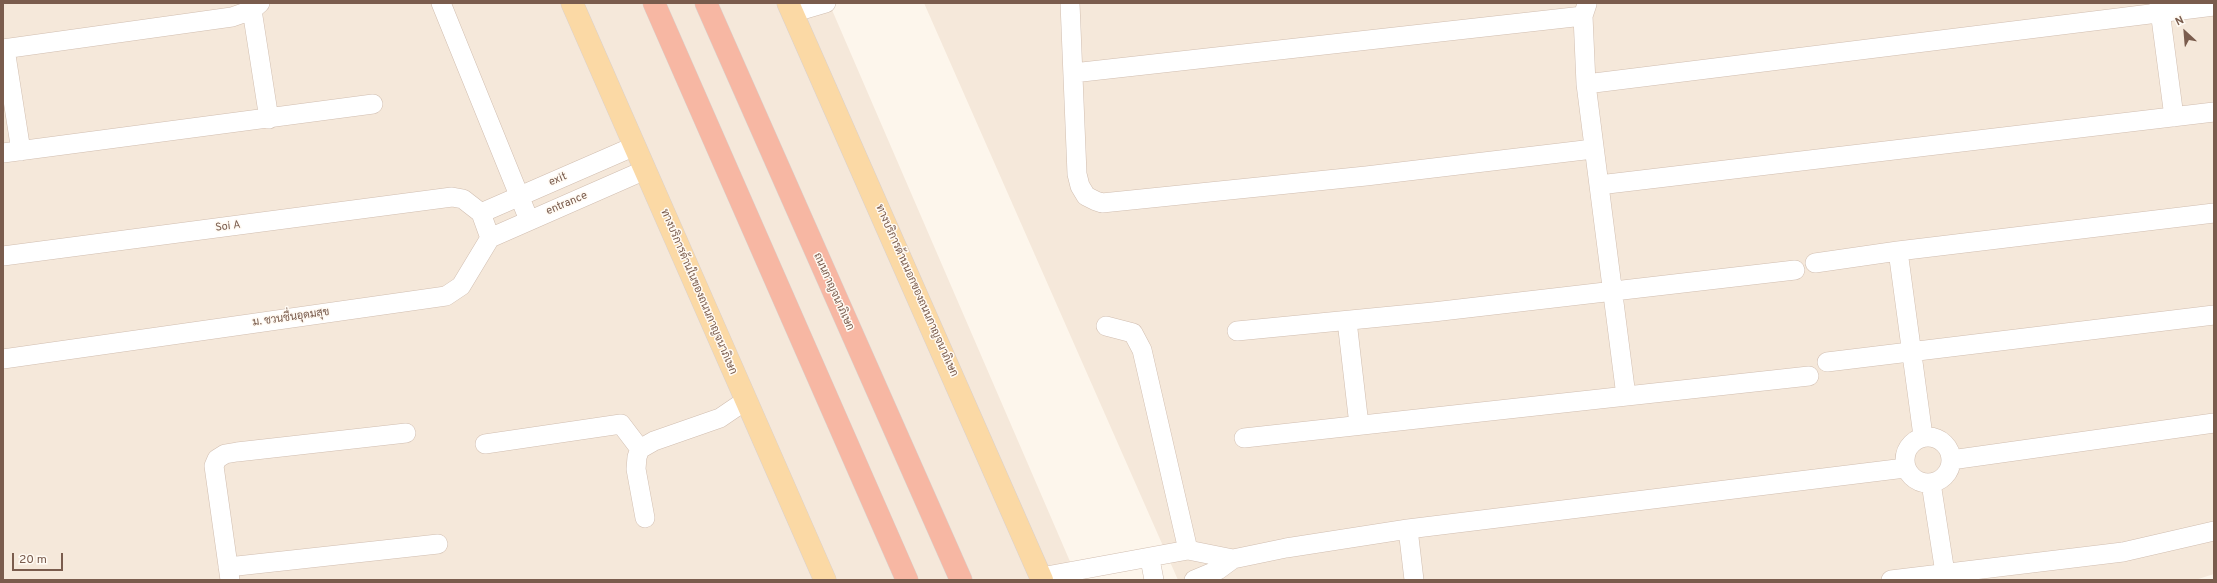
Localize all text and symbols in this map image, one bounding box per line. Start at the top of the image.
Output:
north arrow [2165,12,2205,52]
text: N [2173,13,2186,29]
street label: exit [547,170,569,190]
street label: entrance [544,189,590,219]
street label: ทางบริการด้านนอกของถนนกาญจนาภิเษก [872,203,960,379]
street label: ทางบริการด้านในของถนนกาญจนาภิเษก [657,207,739,377]
street label: Soi A [215,219,241,235]
street label: ถนนกาญจนาภิเษก [810,251,856,333]
street label: ม. ชวนชื่นอุดมสุข [252,306,330,330]
scale bar [14,545,65,571]
text: 20 m [19,552,47,568]

